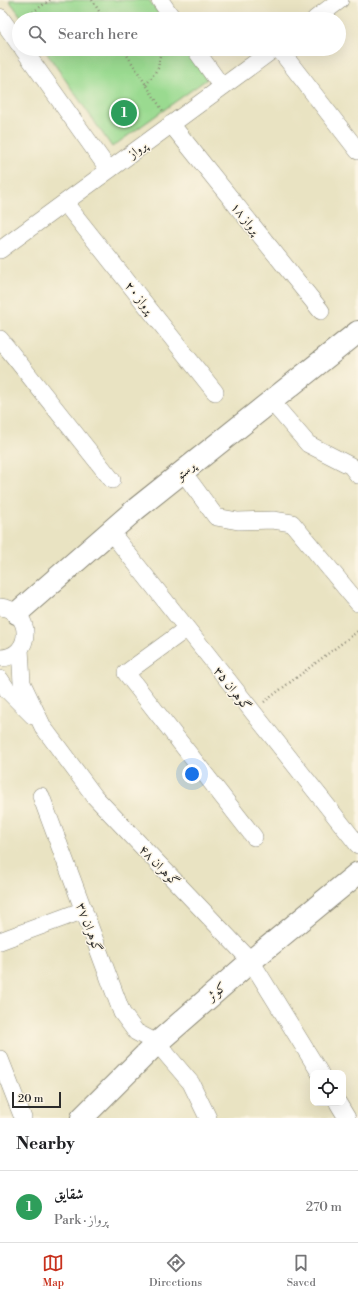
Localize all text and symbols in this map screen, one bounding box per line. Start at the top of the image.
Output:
search box [12,12,346,56]
icon: search [26,23,48,45]
text: Search here [58,25,138,44]
pin: 1 [111,98,137,128]
street label: پرواز [123,137,152,164]
street label: پرواز ۱۸ [226,199,264,240]
street label: پرواز ۲۰ [121,278,158,319]
street label: پرستو [171,457,201,486]
street label: گوهران ۳۵ [210,663,254,714]
your location [182,764,202,784]
street label: گوهران ۴۸ [136,842,183,890]
street label: گوهران ۳۷ [73,900,105,954]
street label: کوثر [202,979,230,1006]
map controls [310,1070,346,1106]
button: locate [310,1070,346,1106]
scale bar [12,1090,61,1109]
text: 20 m [18,1092,43,1106]
text: Nearby [16,1133,75,1155]
text: شقایق [54,1185,84,1204]
text: 1 [26,1199,32,1215]
text: 270 m [306,1199,342,1215]
text: Park · پرواز [54,1212,108,1228]
tab: Map [42,1252,64,1290]
tab: Directions [149,1252,202,1290]
tab: Saved [287,1252,316,1290]

